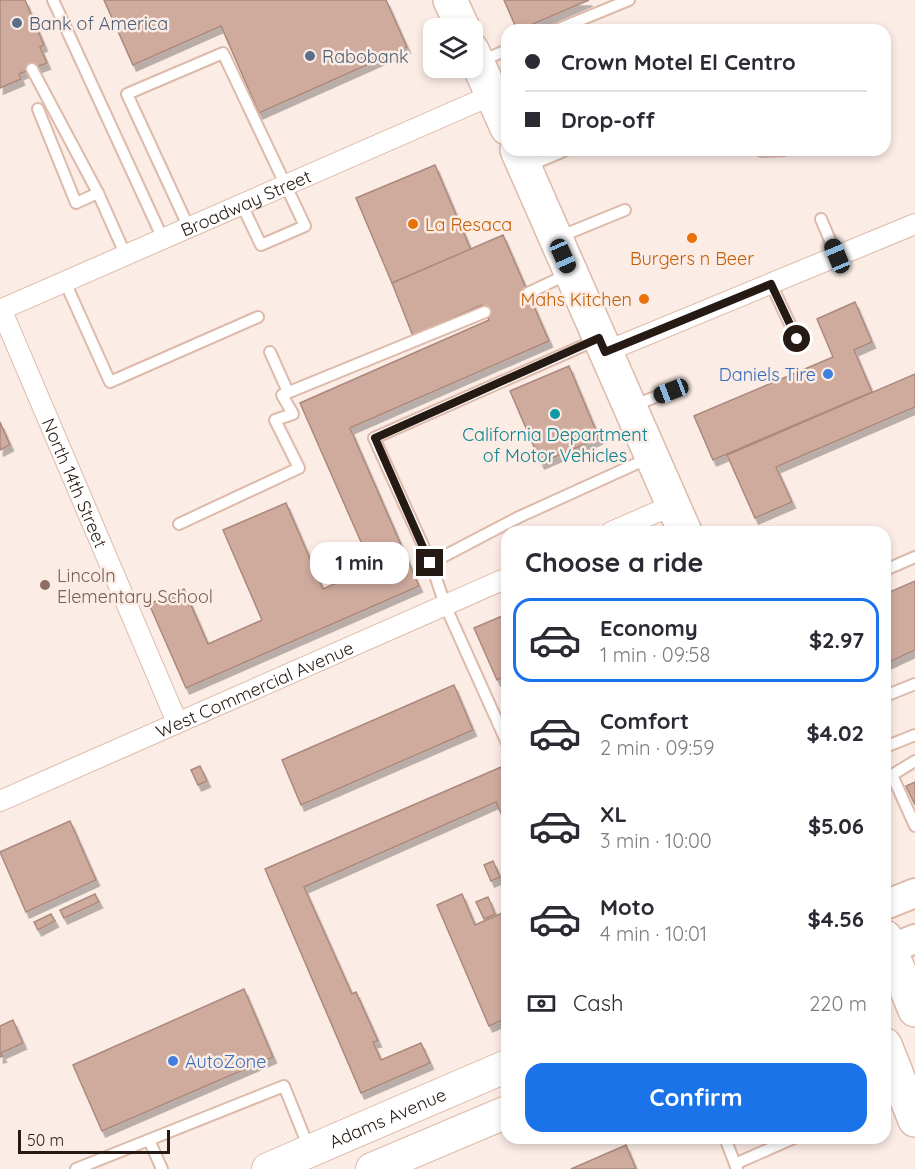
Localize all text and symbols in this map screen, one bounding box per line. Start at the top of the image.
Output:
place label: Bank of America [29,12,168,35]
marker: Bank of America [10,16,24,30]
map controls [423,18,483,78]
button: layers [423,18,483,78]
place label: Rabobank [322,45,409,68]
text: Crown Motel El Centro [561,48,796,76]
marker: Rabobank [303,49,317,63]
text: Drop-off [561,106,655,134]
street label: Broadway Street [177,164,314,241]
place label: La Resaca [425,213,512,236]
marker: La Resaca [406,217,420,231]
marker: Burgers n Beer [685,231,699,245]
car [547,236,579,276]
car [822,236,852,276]
place label: Burgers n Beer [630,247,754,270]
place label: Mahs Kitchen [520,288,632,311]
marker: Mahs Kitchen [637,292,651,306]
route start [783,325,810,352]
place label: Daniels Tire [719,363,816,386]
marker: Daniels Tire [821,367,835,381]
car [651,376,691,406]
marker: California Department of Motor Vehicles [548,407,562,421]
street label: North 14th Street [37,415,113,551]
place label: California Department of Motor Vehicles [462,423,648,467]
callout: 1 min [310,542,409,584]
text: Choose a ride [525,545,703,579]
route end [416,549,443,576]
text: 1 min [335,550,384,575]
place label: Lincoln Elementary School [57,564,213,608]
marker: Lincoln Elementary School [38,578,52,592]
icon: car [528,613,582,667]
text: Economy [600,614,698,642]
text: $2.97 [809,626,864,654]
street label: West Commercial Avenue [152,636,357,743]
text: 1 min · 09:58 [600,642,710,667]
icon: car [528,706,582,760]
text: Comfort [600,707,689,735]
text: $4.02 [806,719,864,747]
text: 2 min · 09:59 [600,735,714,760]
icon: car [528,799,582,853]
text: XL [600,800,627,828]
text: $5.06 [808,812,864,840]
text: 3 min · 10:00 [600,828,712,853]
icon: car [528,892,582,946]
text: Moto [600,893,654,921]
text: $4.56 [808,905,864,933]
text: 4 min · 10:01 [600,921,707,946]
icon: cash [525,987,558,1020]
text: Cash [573,989,624,1017]
text: 220 m [809,991,867,1016]
place label: AutoZone [185,1050,266,1073]
marker: AutoZone [166,1054,180,1068]
button: Confirm [525,1063,867,1132]
street label: Adams Avenue [325,1082,449,1153]
scale bar [18,1127,170,1154]
text: 50 m [27,1130,64,1150]

